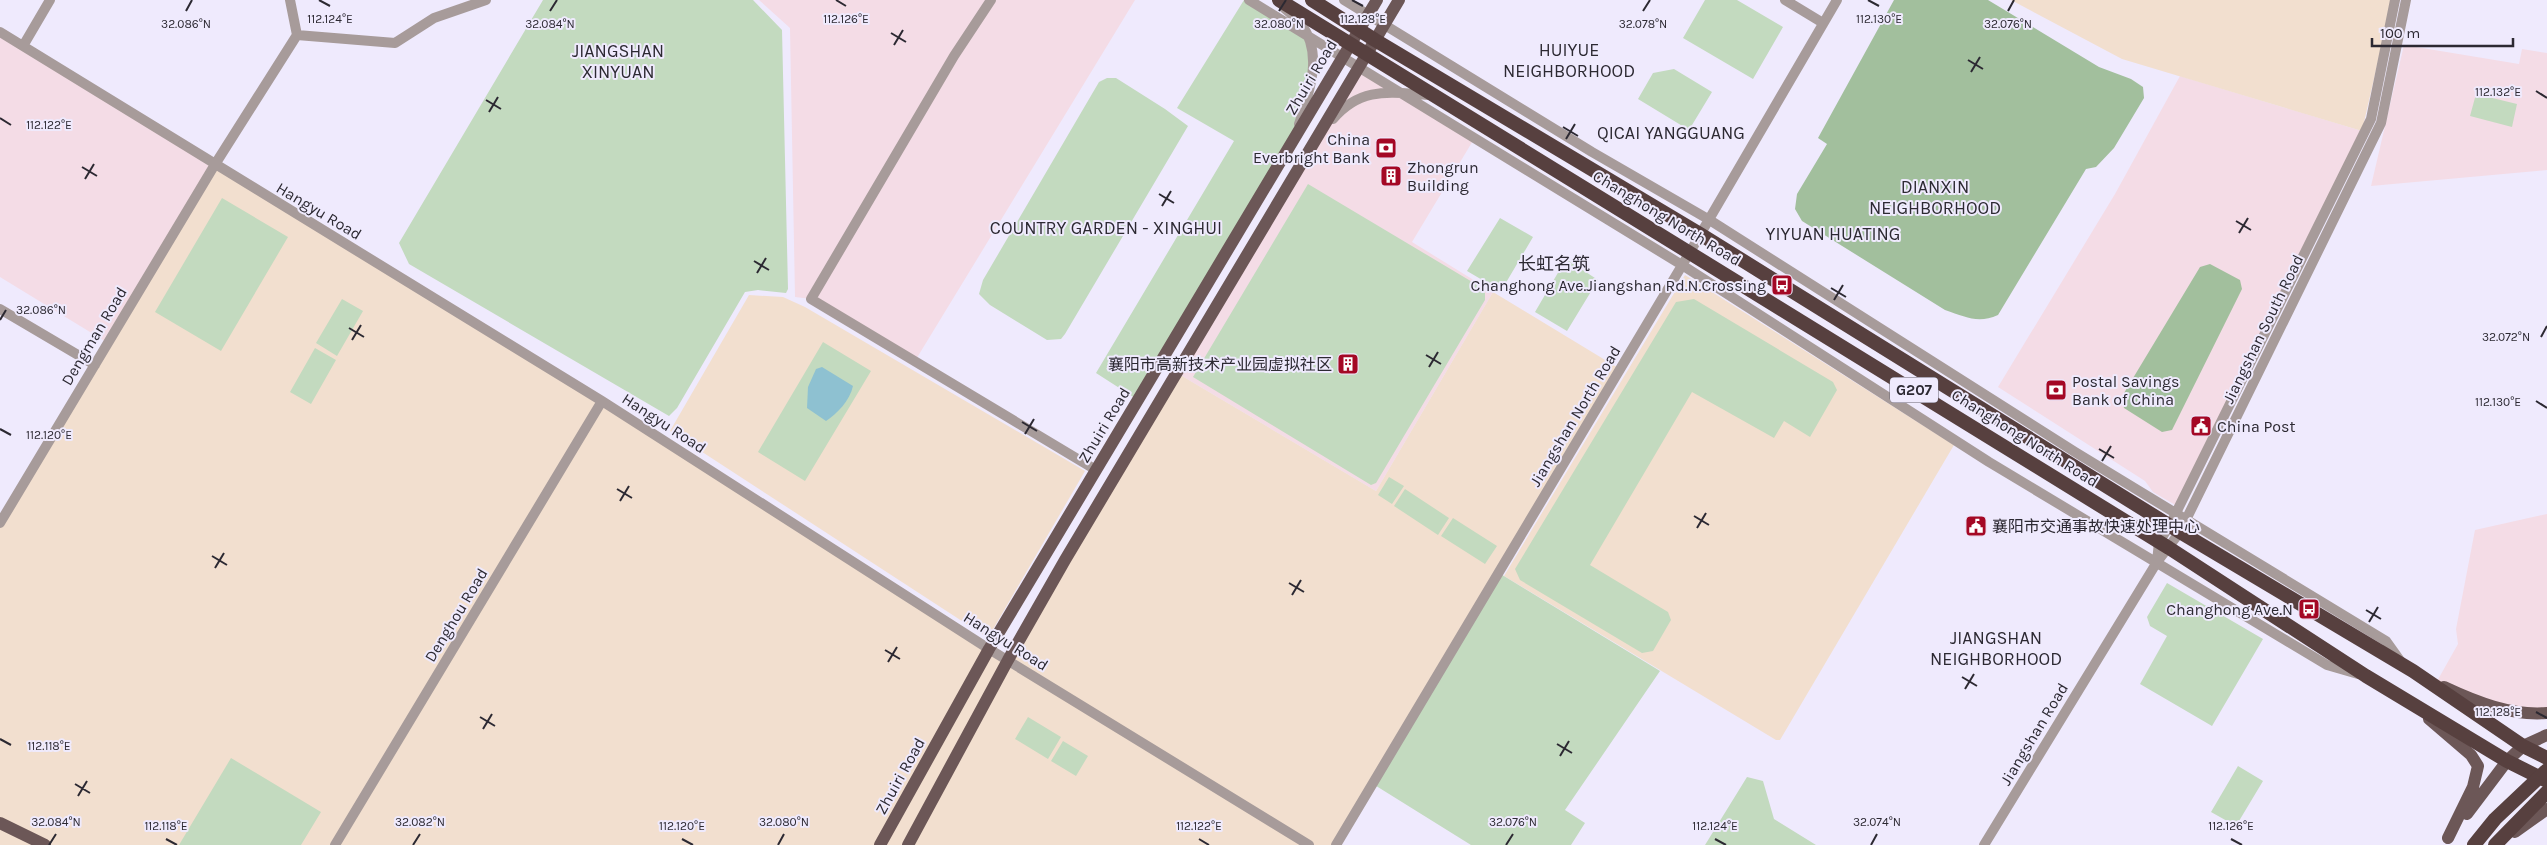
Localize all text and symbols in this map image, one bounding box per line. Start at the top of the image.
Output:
text: 112.124°E [307,12,353,26]
text: 112.126°E [823,12,869,26]
text: 112.128°E [1340,12,1386,26]
text: 112.130°E [1856,12,1902,26]
scale bar [2372,15,2513,47]
text: 32.086°N [161,17,211,31]
text: 32.084°N [525,17,575,31]
text: 32.080°N [1254,17,1304,31]
text: 32.078°N [1619,17,1667,31]
text: 32.076°N [1984,17,2032,31]
text: 100 m [2380,24,2420,42]
street label: Zhuiri Road [1281,36,1341,118]
district label: HUIYUE NEIGHBORHOOD [1503,39,1635,82]
district label: JIANGSHAN XINYUAN [572,40,664,83]
text: 112.132°E [2475,85,2521,99]
text: 112.122°E [26,118,72,132]
district label: QICAI YANGGUANG [1597,122,1745,144]
place label: China Everbright Bank [1253,130,1370,167]
bank icon: China Everbright Bank [1374,136,1398,160]
place label: Zhongrun Building [1407,158,1479,195]
building icon: Zhongrun Building [1379,164,1403,188]
street label: Changhong North Road [1589,166,1745,270]
district label: DIANXIN NEIGHBORHOOD [1869,176,2001,219]
street label: Hangyu Road [273,178,365,244]
district label: COUNTRY GARDEN - XINGHUI [990,217,1222,239]
district label: YIYUAN HUATING [1766,223,1900,245]
street label: Jiangshan South Road [2219,251,2307,407]
district label: 长虹名筑 [1518,253,1590,275]
bus stop icon: Changhong Ave.Jiangshan Rd.N.Crossing [1770,273,1794,297]
place label: Changhong Ave.Jiangshan Rd.N.Crossing [1471,276,1766,295]
street label: Dengman Road [57,283,131,389]
text: 32.086°N [16,303,66,317]
text: 32.072°N [2482,330,2530,344]
street label: Jiangshan North Road [1525,342,1625,490]
building icon: 襄阳市高新技术产业园虚拟社区 [1336,352,1360,376]
place label: 襄阳市高新技术产业园虚拟社区 [1108,355,1332,374]
place label: Postal Savings Bank of China [2072,372,2180,409]
road number: G207 [1890,378,1938,402]
bank icon: Postal Savings Bank of China [2044,378,2068,402]
street label: Zhuiri Road [1074,384,1134,466]
street label: Changhong North Road [1948,385,2102,491]
street label: Hangyu Road [618,389,710,457]
text: 112.130°E [2475,395,2521,409]
public building icon: China Post [2189,414,2213,438]
place label: China Post [2217,417,2296,436]
text: 112.120°E [26,428,72,442]
public building icon: 襄阳市交通事故快速处理中心 [1964,514,1988,538]
place label: 襄阳市交通事故快速处理中心 [1992,517,2200,536]
street label: Denghou Road [421,565,491,665]
bus stop icon: Changhong Ave.N [2297,597,2321,621]
place label: Changhong Ave.N [2166,600,2293,619]
street label: Hangyu Road [960,607,1052,675]
district label: JIANGSHAN NEIGHBORHOOD [1930,627,2062,670]
street label: Jiangshan Road [1996,679,2072,789]
text: 112.128°E [2475,705,2521,719]
street label: Zhuiri Road [871,734,929,818]
text: 112.118°E [27,739,71,753]
text: 32.084°N [31,815,81,829]
text: 32.082°N [395,815,445,829]
text: 32.080°N [759,815,809,829]
text: 32.076°N [1489,815,1537,829]
text: 32.074°N [1853,815,1901,829]
text: 112.118°E [144,819,188,833]
text: 112.120°E [659,819,705,833]
text: 112.122°E [1176,819,1222,833]
text: 112.124°E [1692,819,1738,833]
text: 112.126°E [2208,819,2254,833]

